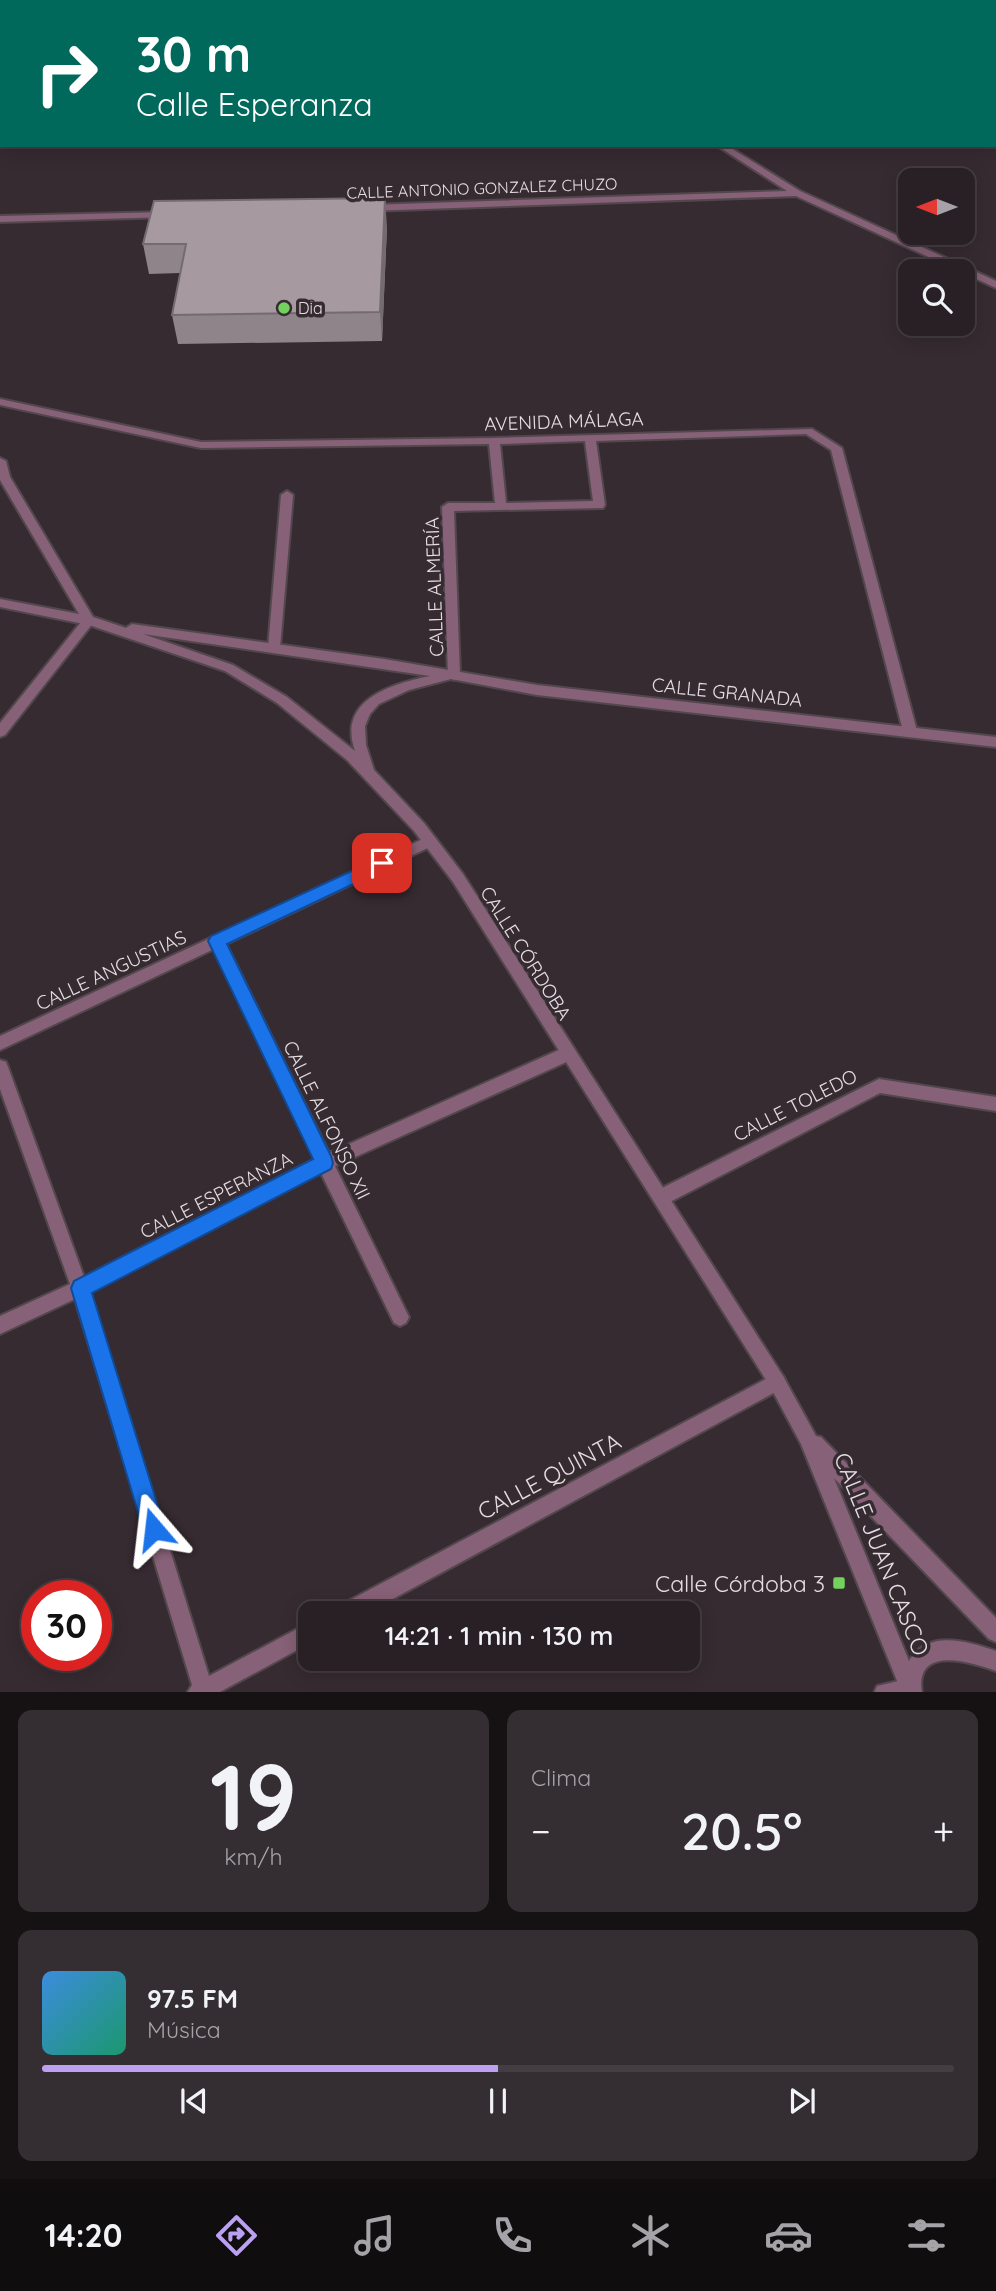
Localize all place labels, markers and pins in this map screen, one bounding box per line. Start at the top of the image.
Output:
place label: Dia [298,298,323,318]
marker: Dia [276,300,292,316]
pin [352,833,412,893]
place label: Calle Córdoba 3 [655,1569,825,1598]
marker: Calle Córdoba 3 [831,1575,847,1591]

